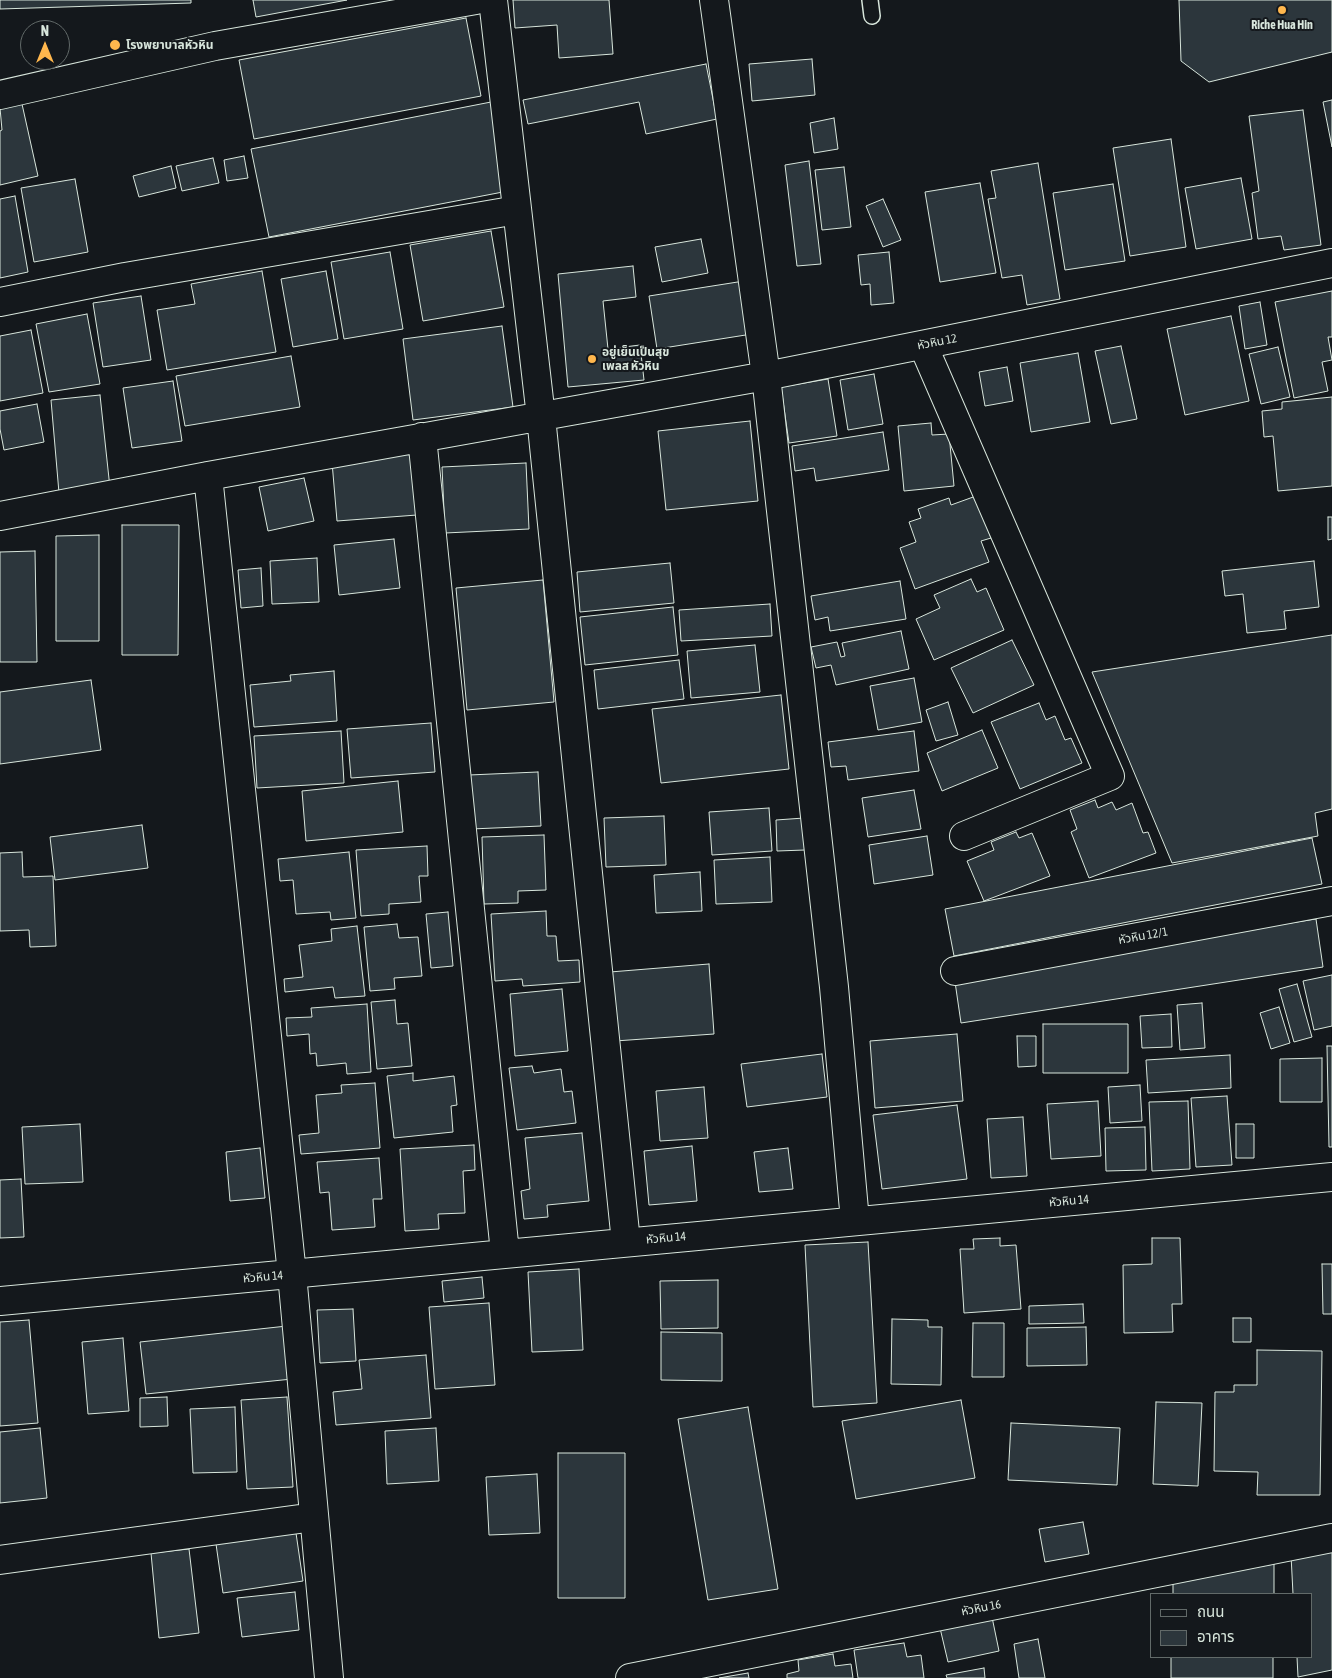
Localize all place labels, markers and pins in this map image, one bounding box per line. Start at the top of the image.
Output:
marker: Riche Hua Hin [1276,4,1288,16]
place label: Riche Hua Hin [1251,18,1313,32]
marker: โรงพยาบาลหัวหิน [108,38,122,52]
place label: โรงพยาบาลหัวหิน [126,38,213,52]
place label: อยู่เย็นเป็นสุข เพลส หัวหิน [602,345,669,373]
marker: อยู่เย็นเป็นสุข เพลส หัวหิน [586,353,598,365]

